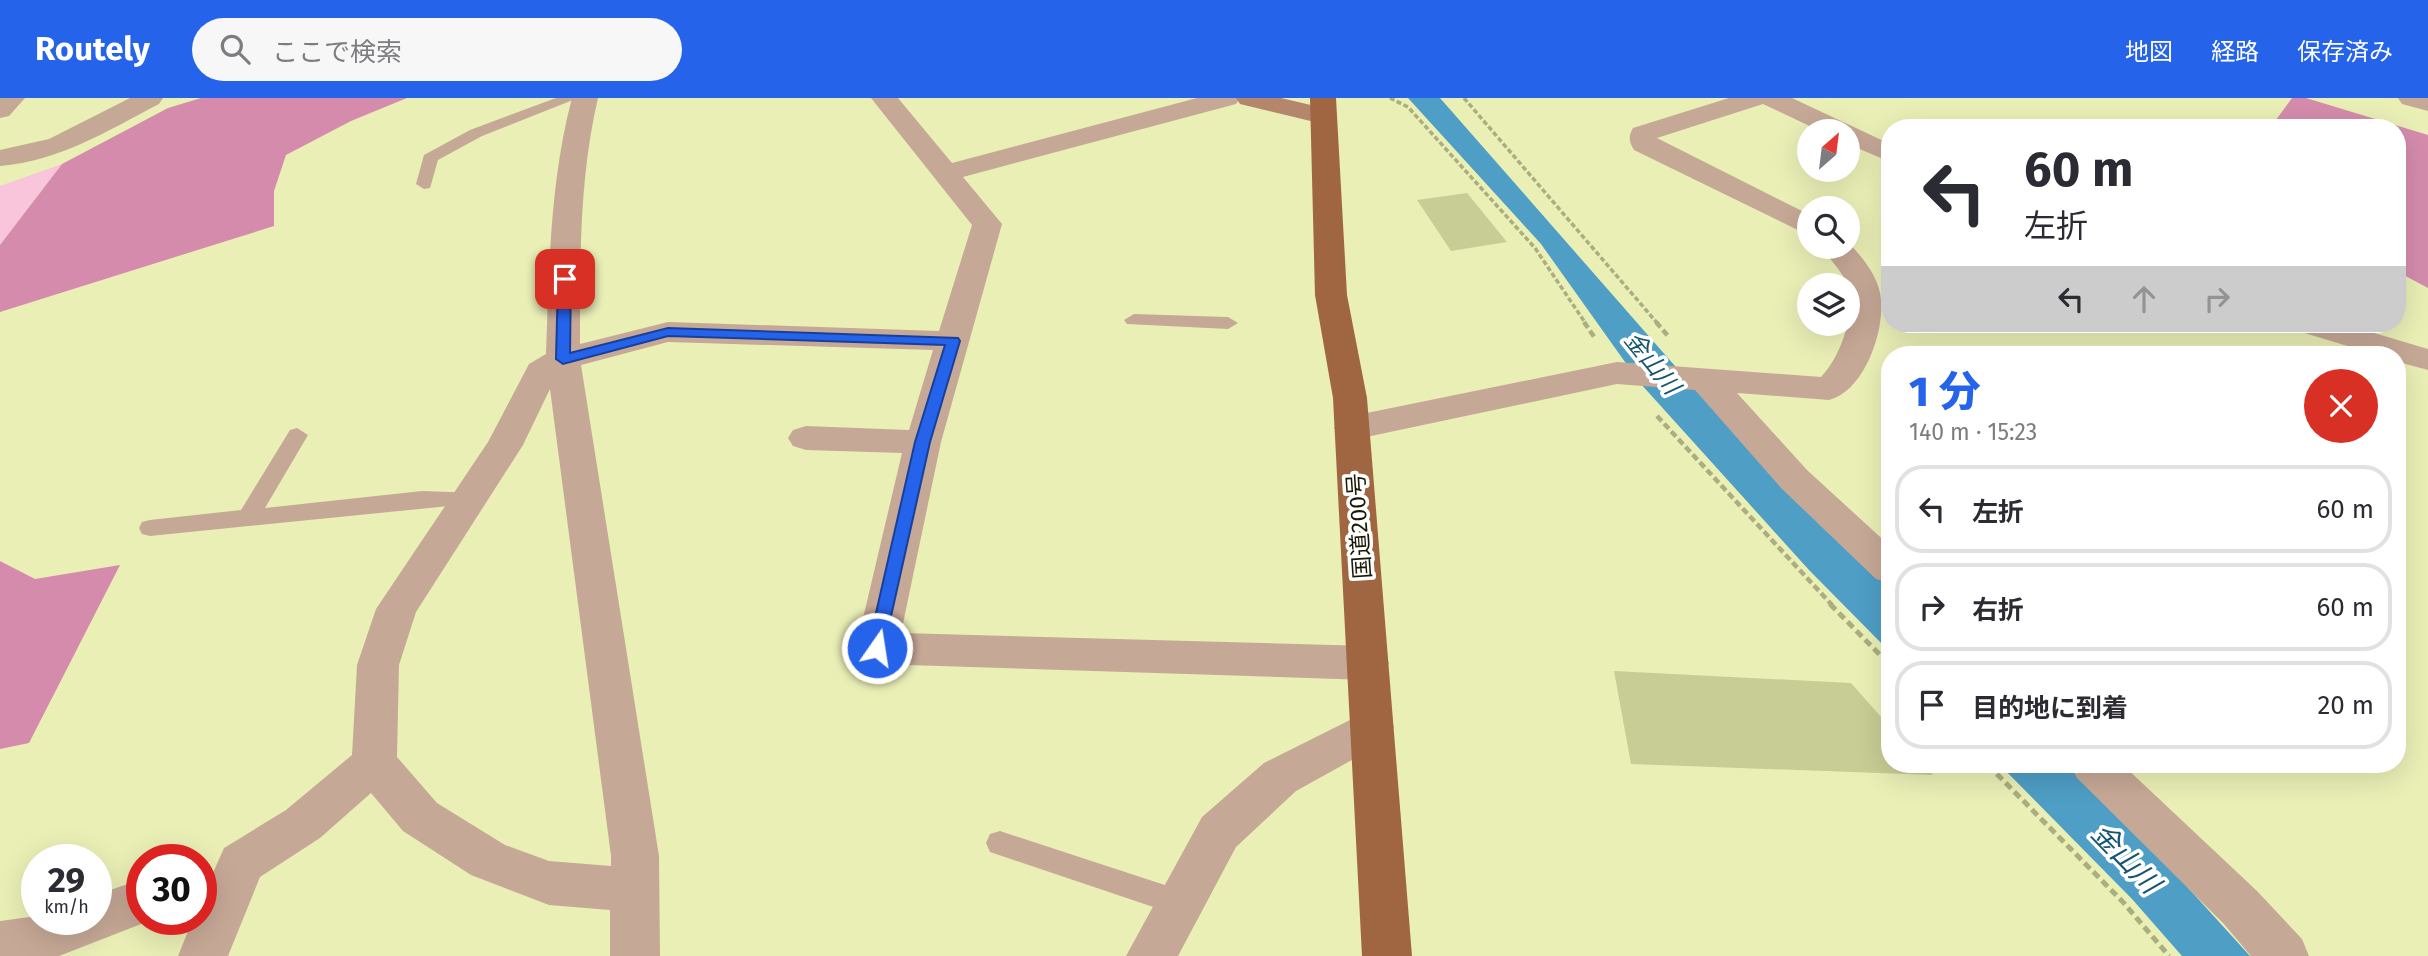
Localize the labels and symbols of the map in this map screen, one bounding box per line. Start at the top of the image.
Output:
north arrow [1797,119,1860,182]
pin [535,249,595,309]
water label: 金山川 [1618,326,1687,402]
street label: 国道200号 [1341,472,1377,580]
position arrow [840,611,914,685]
water label: 金山川 [2085,817,2169,902]
speed limit sign: 30 [126,844,217,935]

